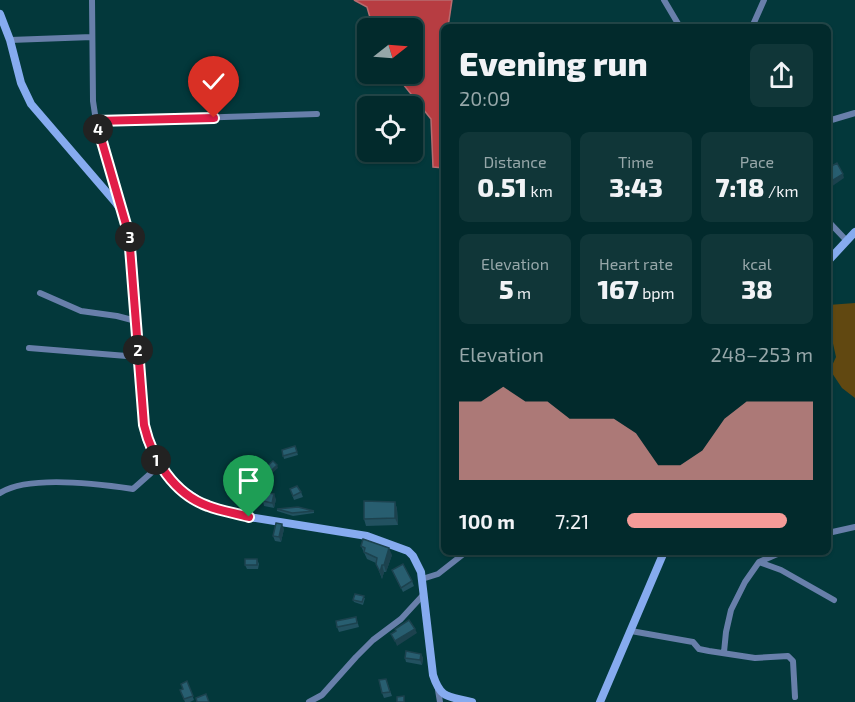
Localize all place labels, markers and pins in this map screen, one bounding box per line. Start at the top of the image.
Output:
pin [188,56,239,118]
pin: 4 [83,114,113,144]
pin: 3 [115,222,145,252]
pin: 2 [123,335,153,365]
pin: 1 [141,445,171,475]
pin [223,455,274,517]

